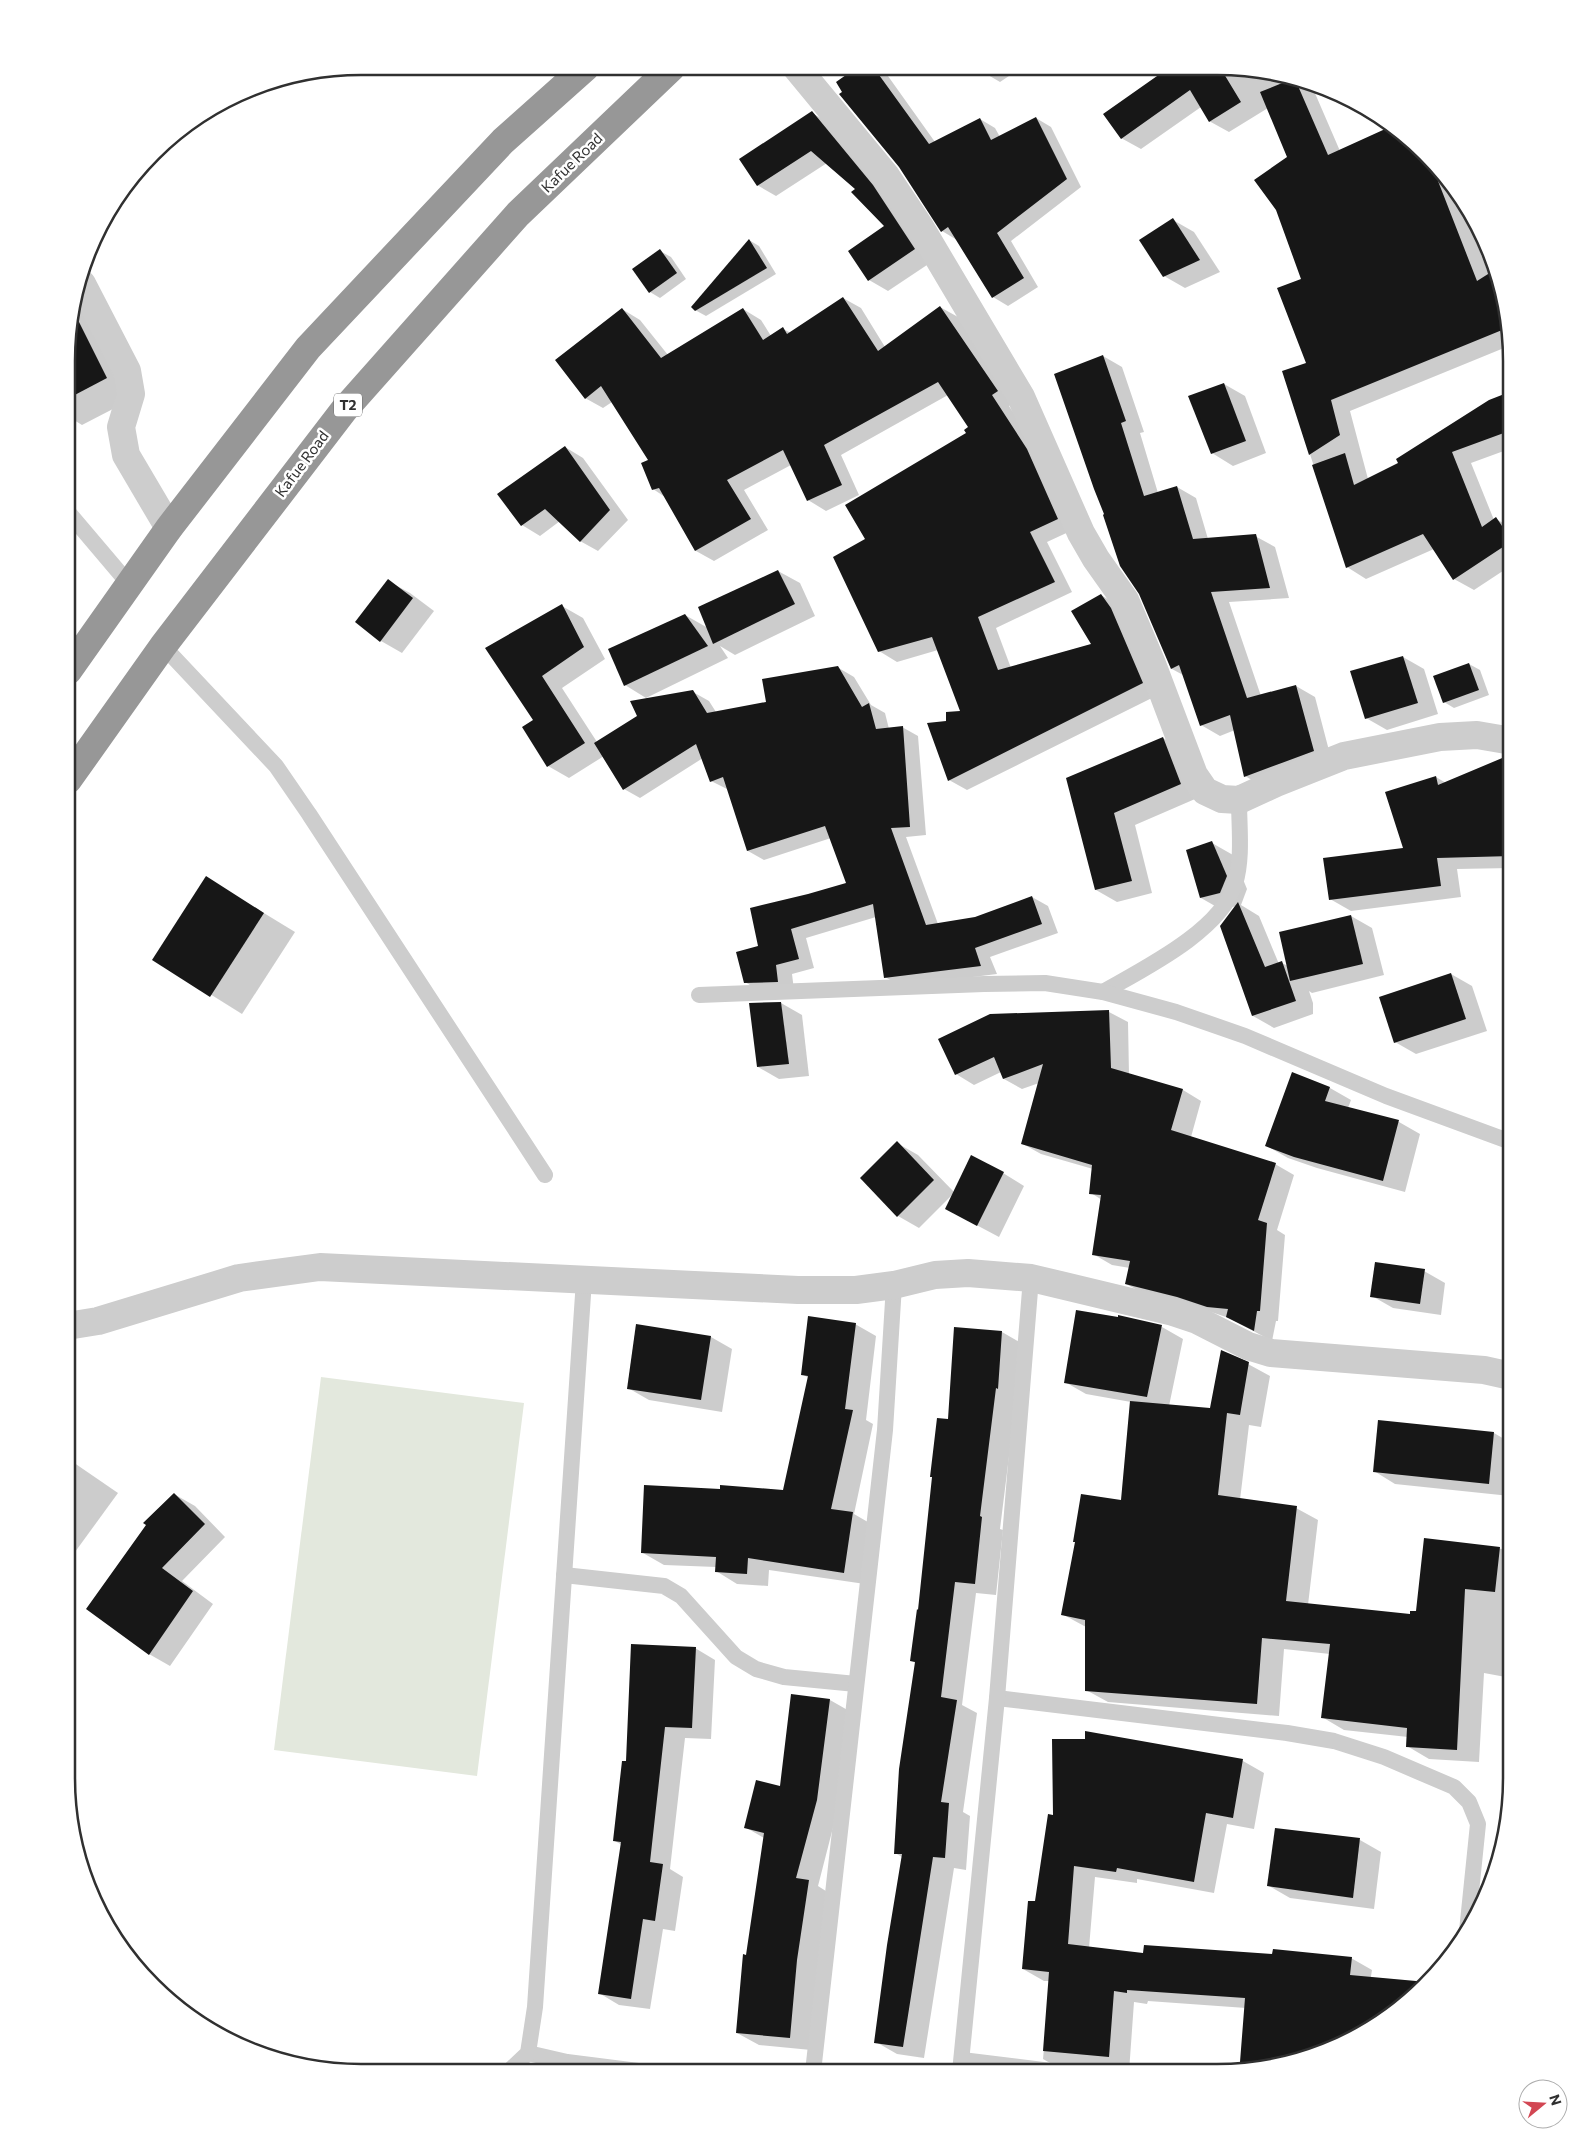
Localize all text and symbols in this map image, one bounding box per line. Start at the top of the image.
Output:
street label: Kafue Road [537,129,606,196]
road number: T2 [334,394,362,416]
street label: Kafue Road [271,427,332,500]
north arrow [1518,2079,1568,2129]
text: N [1546,2092,1566,2107]

